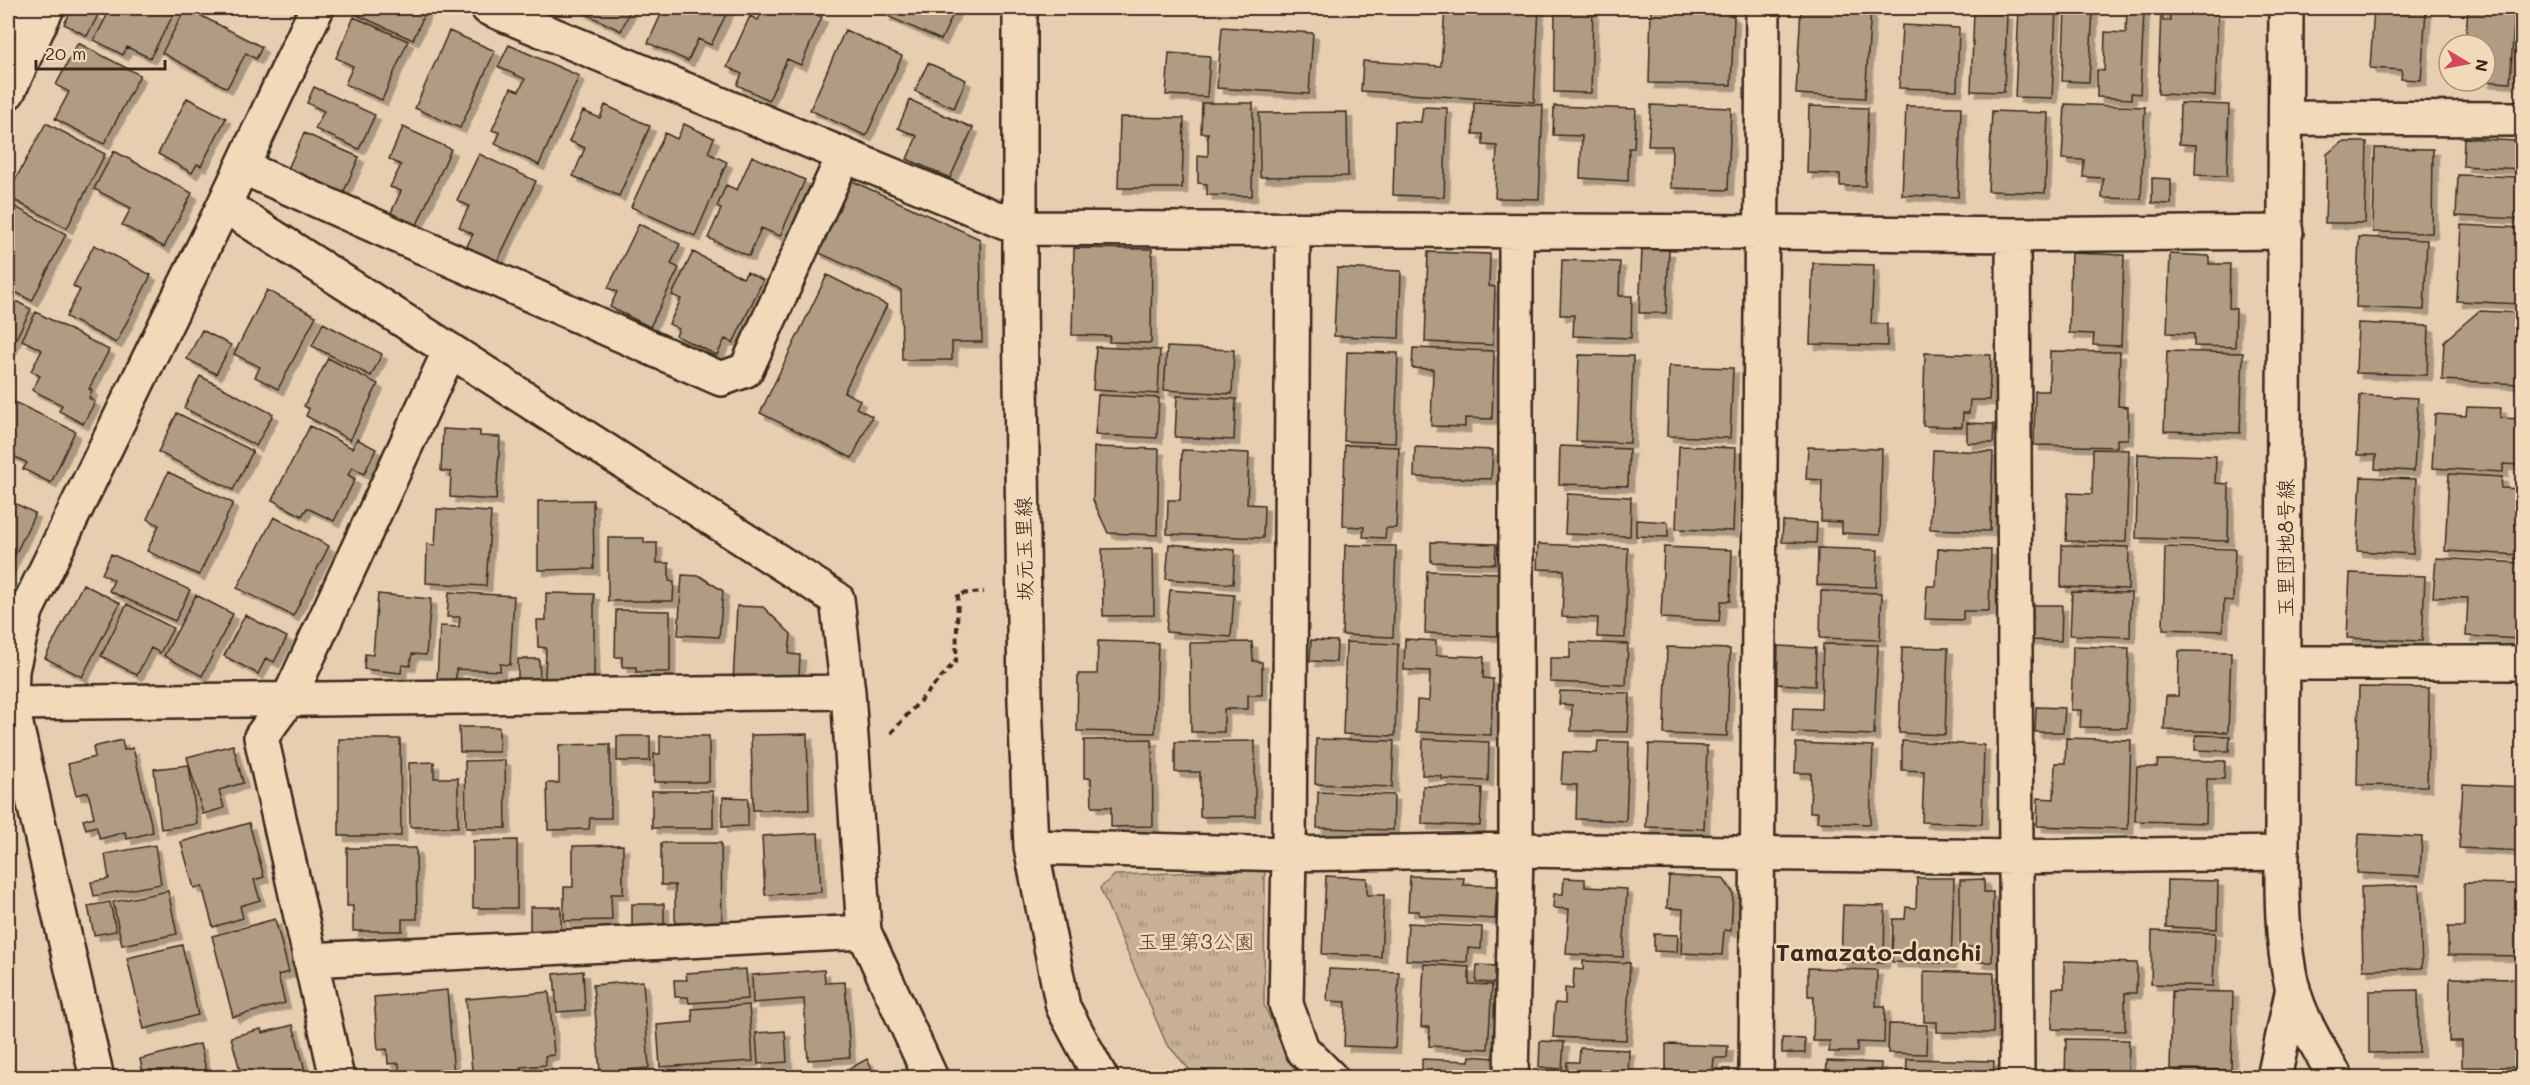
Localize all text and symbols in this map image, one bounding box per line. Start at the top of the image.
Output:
scale bar [36,33,165,71]
north arrow [2437,33,2497,93]
text: 20 m [45,41,86,65]
text: N [2471,58,2494,74]
street label: 玉里団地8号線 [2271,479,2298,617]
street label: 坂元玉里線 [1009,496,1037,602]
park label: 玉里第3公園 [1137,927,1255,954]
district label: Tamazato-danchi [1776,936,1982,967]

